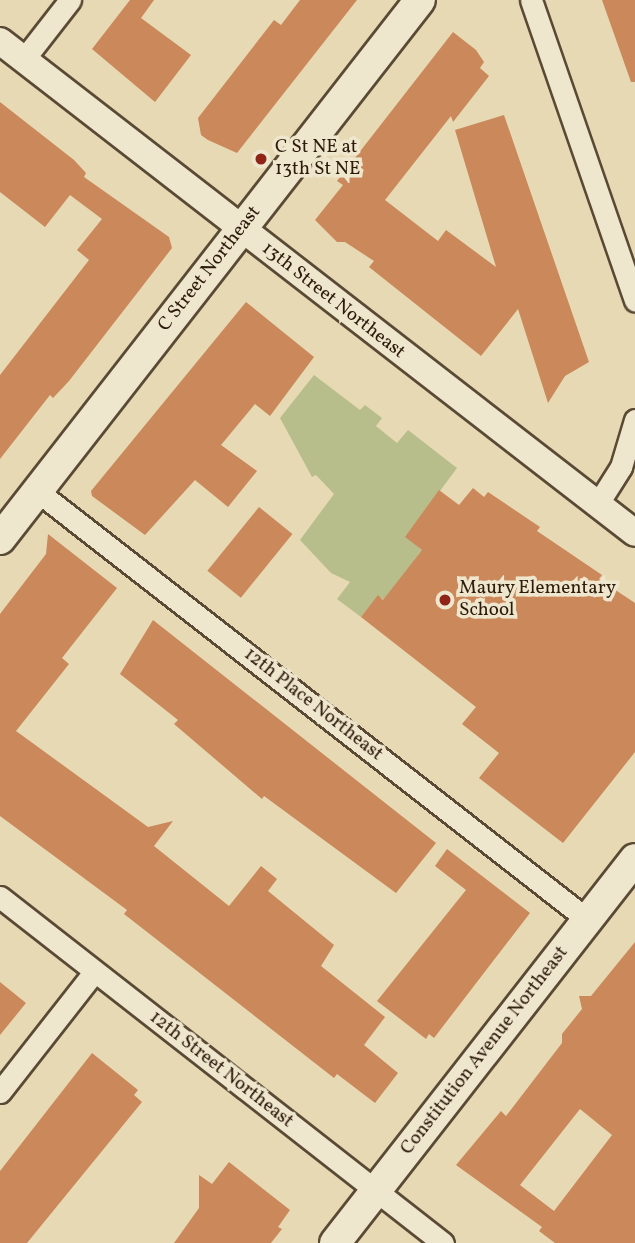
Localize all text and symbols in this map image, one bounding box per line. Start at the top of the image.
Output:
place label: C St NE at 13th St NE [275,137,360,181]
marker: C St NE at 13th St NE [253,151,269,167]
street label: C Street Northeast [154,202,266,336]
street label: 13th Street Northeast [257,238,409,364]
place label: Maury Elementary School [459,578,617,622]
marker: Maury Elementary School [437,592,453,608]
street label: 12th Place Northeast [239,644,387,766]
street label: Constitution Avenue Northeast [396,942,574,1160]
street label: 12th Street Northeast [144,1007,298,1133]

